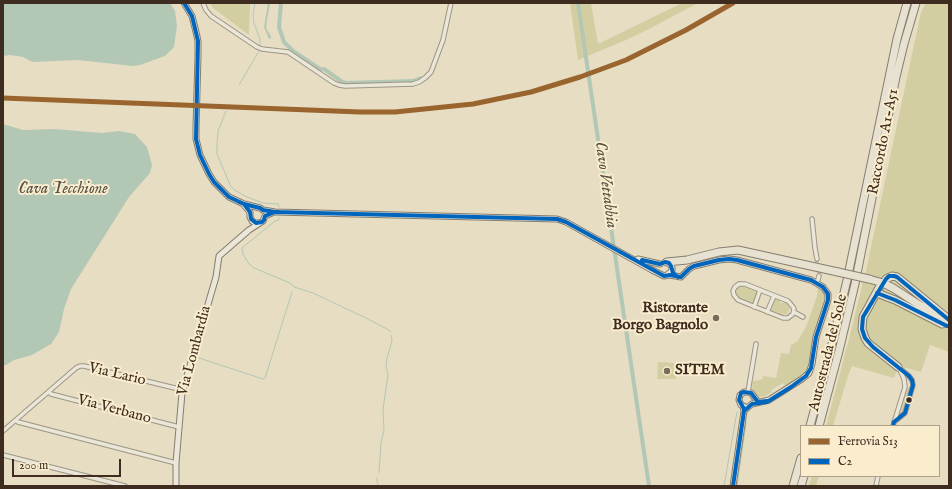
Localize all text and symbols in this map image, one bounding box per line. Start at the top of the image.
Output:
street label: Raccordo A1-A51 [865,88,903,196]
water label: Cavo Vettabbia [589,140,621,230]
water label: Cava Tecchione [18,180,108,200]
street label: Autostrada del Sole [806,293,852,413]
place label: Ristorante Borgo Bagnolo [612,300,708,335]
street label: Via Lombardia [174,304,216,398]
marker: Ristorante Borgo Bagnolo [711,313,721,323]
street label: Via Lario [87,360,147,390]
place label: SITEM [675,362,725,380]
marker: SITEM [662,366,672,376]
street label: Via Verbano [75,392,153,428]
unlabelled marker [904,395,914,405]
legend [800,425,940,477]
text: Ferrovia S13 [838,434,898,449]
scale bar [14,451,123,477]
text: C2 [838,454,852,469]
text: 200 m [19,458,48,473]

